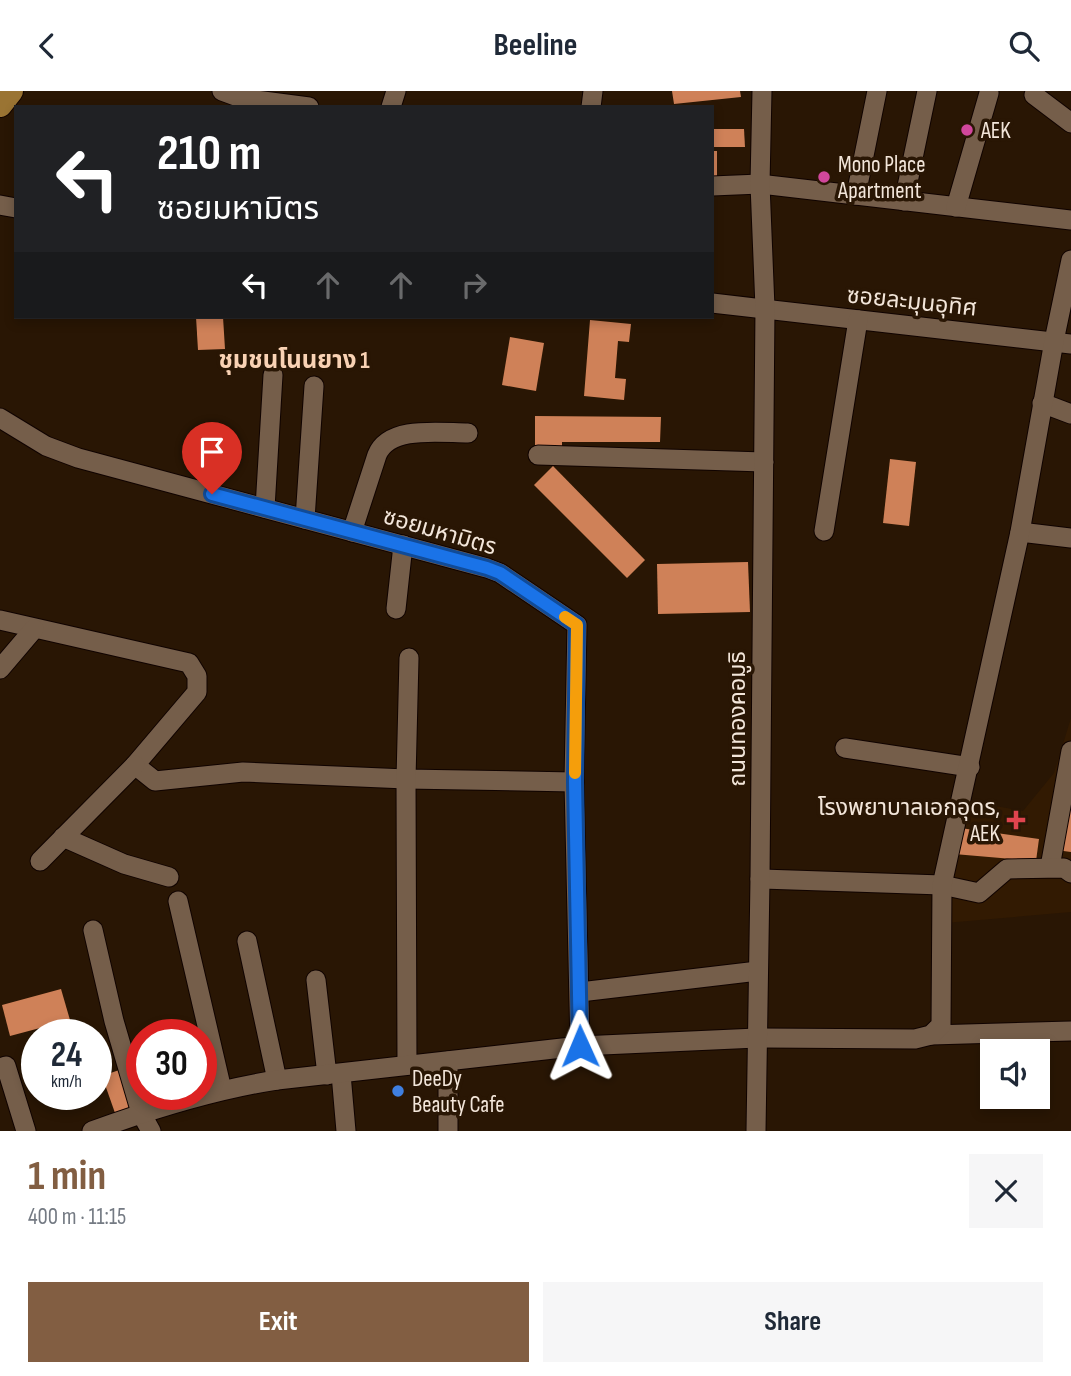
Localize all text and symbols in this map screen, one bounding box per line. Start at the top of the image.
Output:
text: Beeline [494,26,577,65]
icon: back [28,27,66,65]
icon: search [1005,27,1043,65]
place label: AEK [980,117,1011,145]
marker: AEK [959,122,975,138]
text: 210 m [157,125,261,184]
icon: left [42,133,133,224]
place label: Mono Place Apartment [837,151,925,205]
marker: Mono Place Apartment [816,169,832,185]
text: ซอยมหามิตร [157,190,319,229]
icon: left [236,266,274,304]
icon: ahead [309,266,347,304]
icon: ahead [382,266,420,304]
icon: right [455,266,493,304]
street label: ซอยละมุนอุทิศ [846,281,978,323]
district label: ชุมชนโนนยาง 1 [218,346,370,375]
pin [182,422,242,494]
icon: arrive [193,433,231,471]
street label: ซอยมหามิตร [380,502,500,561]
street label: ถนนทองคอมูธิ [724,651,752,787]
place label: โรงพยาบาลเอกอุดร, AEK [818,794,1001,848]
marker: โรงพยาบาลเอกอุดร, AEK [1006,810,1026,830]
position arrow [543,1009,617,1083]
speed limit sign: 30 [126,1019,217,1110]
text: 24 [51,1034,82,1077]
map controls [980,1039,1050,1109]
button: sound [980,1039,1050,1109]
place label: DeeDy Beauty Cafe [412,1065,505,1119]
text: km/h [51,1071,82,1092]
marker: DeeDy Beauty Cafe [390,1083,406,1099]
text: 1 min [28,1151,106,1202]
button: close [969,1154,1043,1228]
text: 400 m · 11:15 [28,1203,126,1231]
button: Exit [28,1282,529,1362]
button: Share [543,1282,1043,1362]

